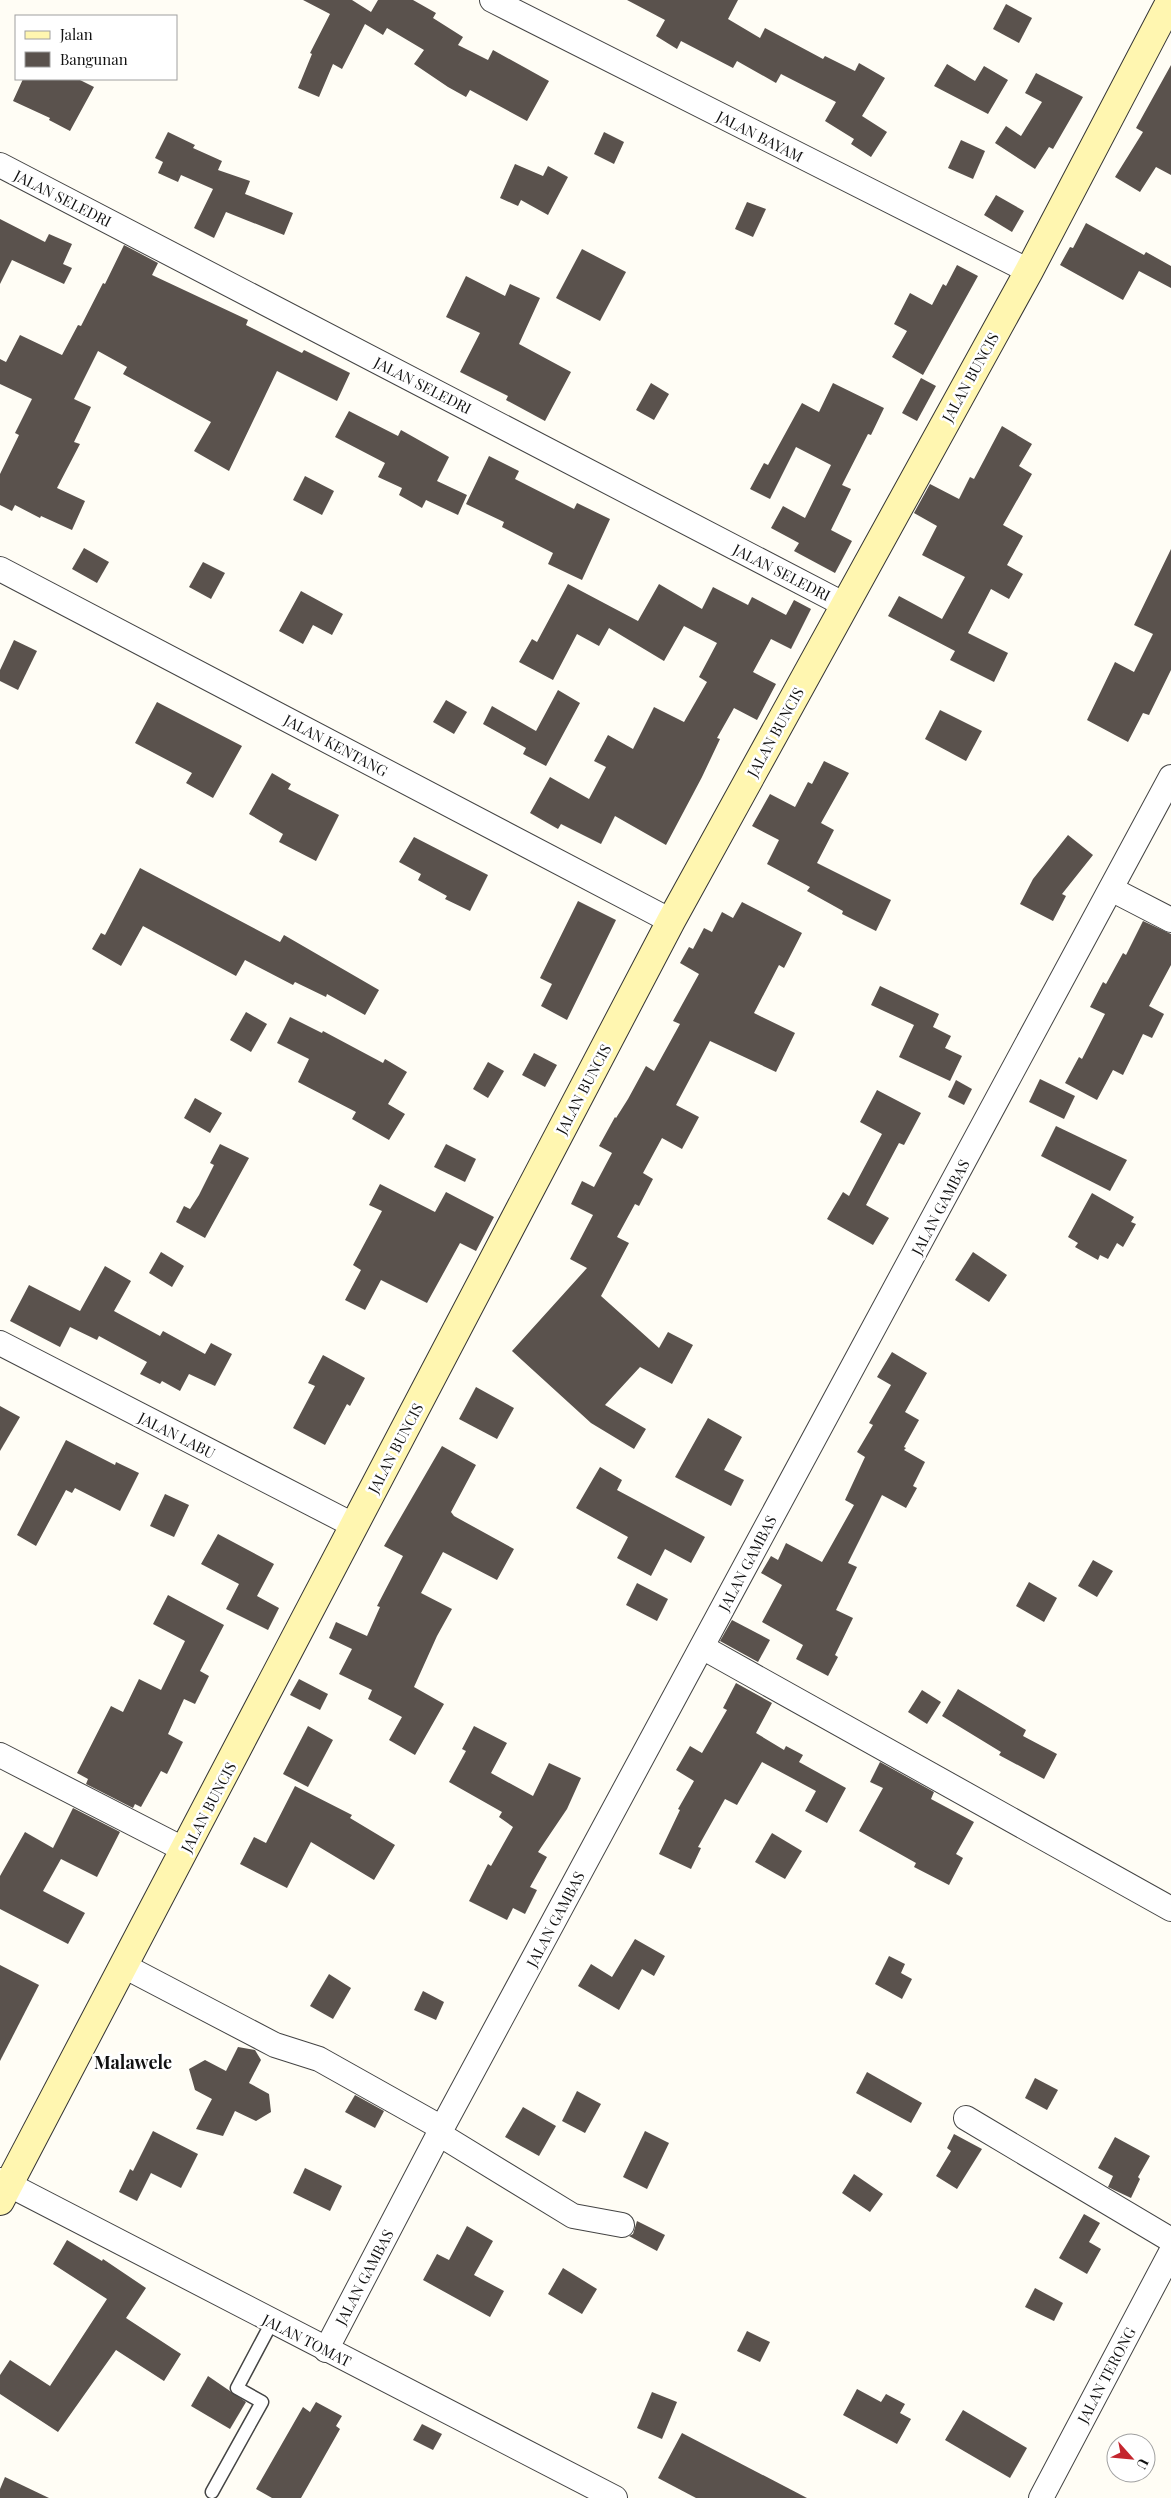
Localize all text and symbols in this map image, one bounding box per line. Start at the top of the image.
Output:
legend [15,15,178,80]
text: Jalan [59,24,93,44]
text: Bangunan [60,49,128,69]
street label: JALAN BAYAM [712,105,807,166]
street label: JALAN SELEDRI [10,164,115,231]
street label: JALAN BUNCIS [937,329,1003,426]
street label: JALAN SELEDRI [370,351,475,418]
street label: JALAN SELEDRI [729,538,834,605]
street label: JALAN BUNCIS [742,684,808,781]
street label: JALAN KENTANG [280,709,392,781]
street label: JALAN BUNCIS [550,1040,615,1139]
street label: JALAN GAMBAS [906,1156,974,1259]
street label: JALAN BUNCIS [362,1399,427,1498]
street label: JALAN LABU [134,1407,219,1463]
street label: JALAN GAMBAS [713,1512,781,1615]
street label: JALAN BUNCIS [175,1758,240,1857]
street label: JALAN GAMBAS [521,1868,589,1971]
district label: Malawele [94,2050,172,2074]
street label: JALAN GAMBAS [330,2226,398,2329]
street label: JALAN TOMAT [258,2309,355,2371]
street label: JALAN TERONG [1072,2323,1140,2427]
north arrow [1106,2433,1156,2483]
text: U [1132,2456,1154,2473]

